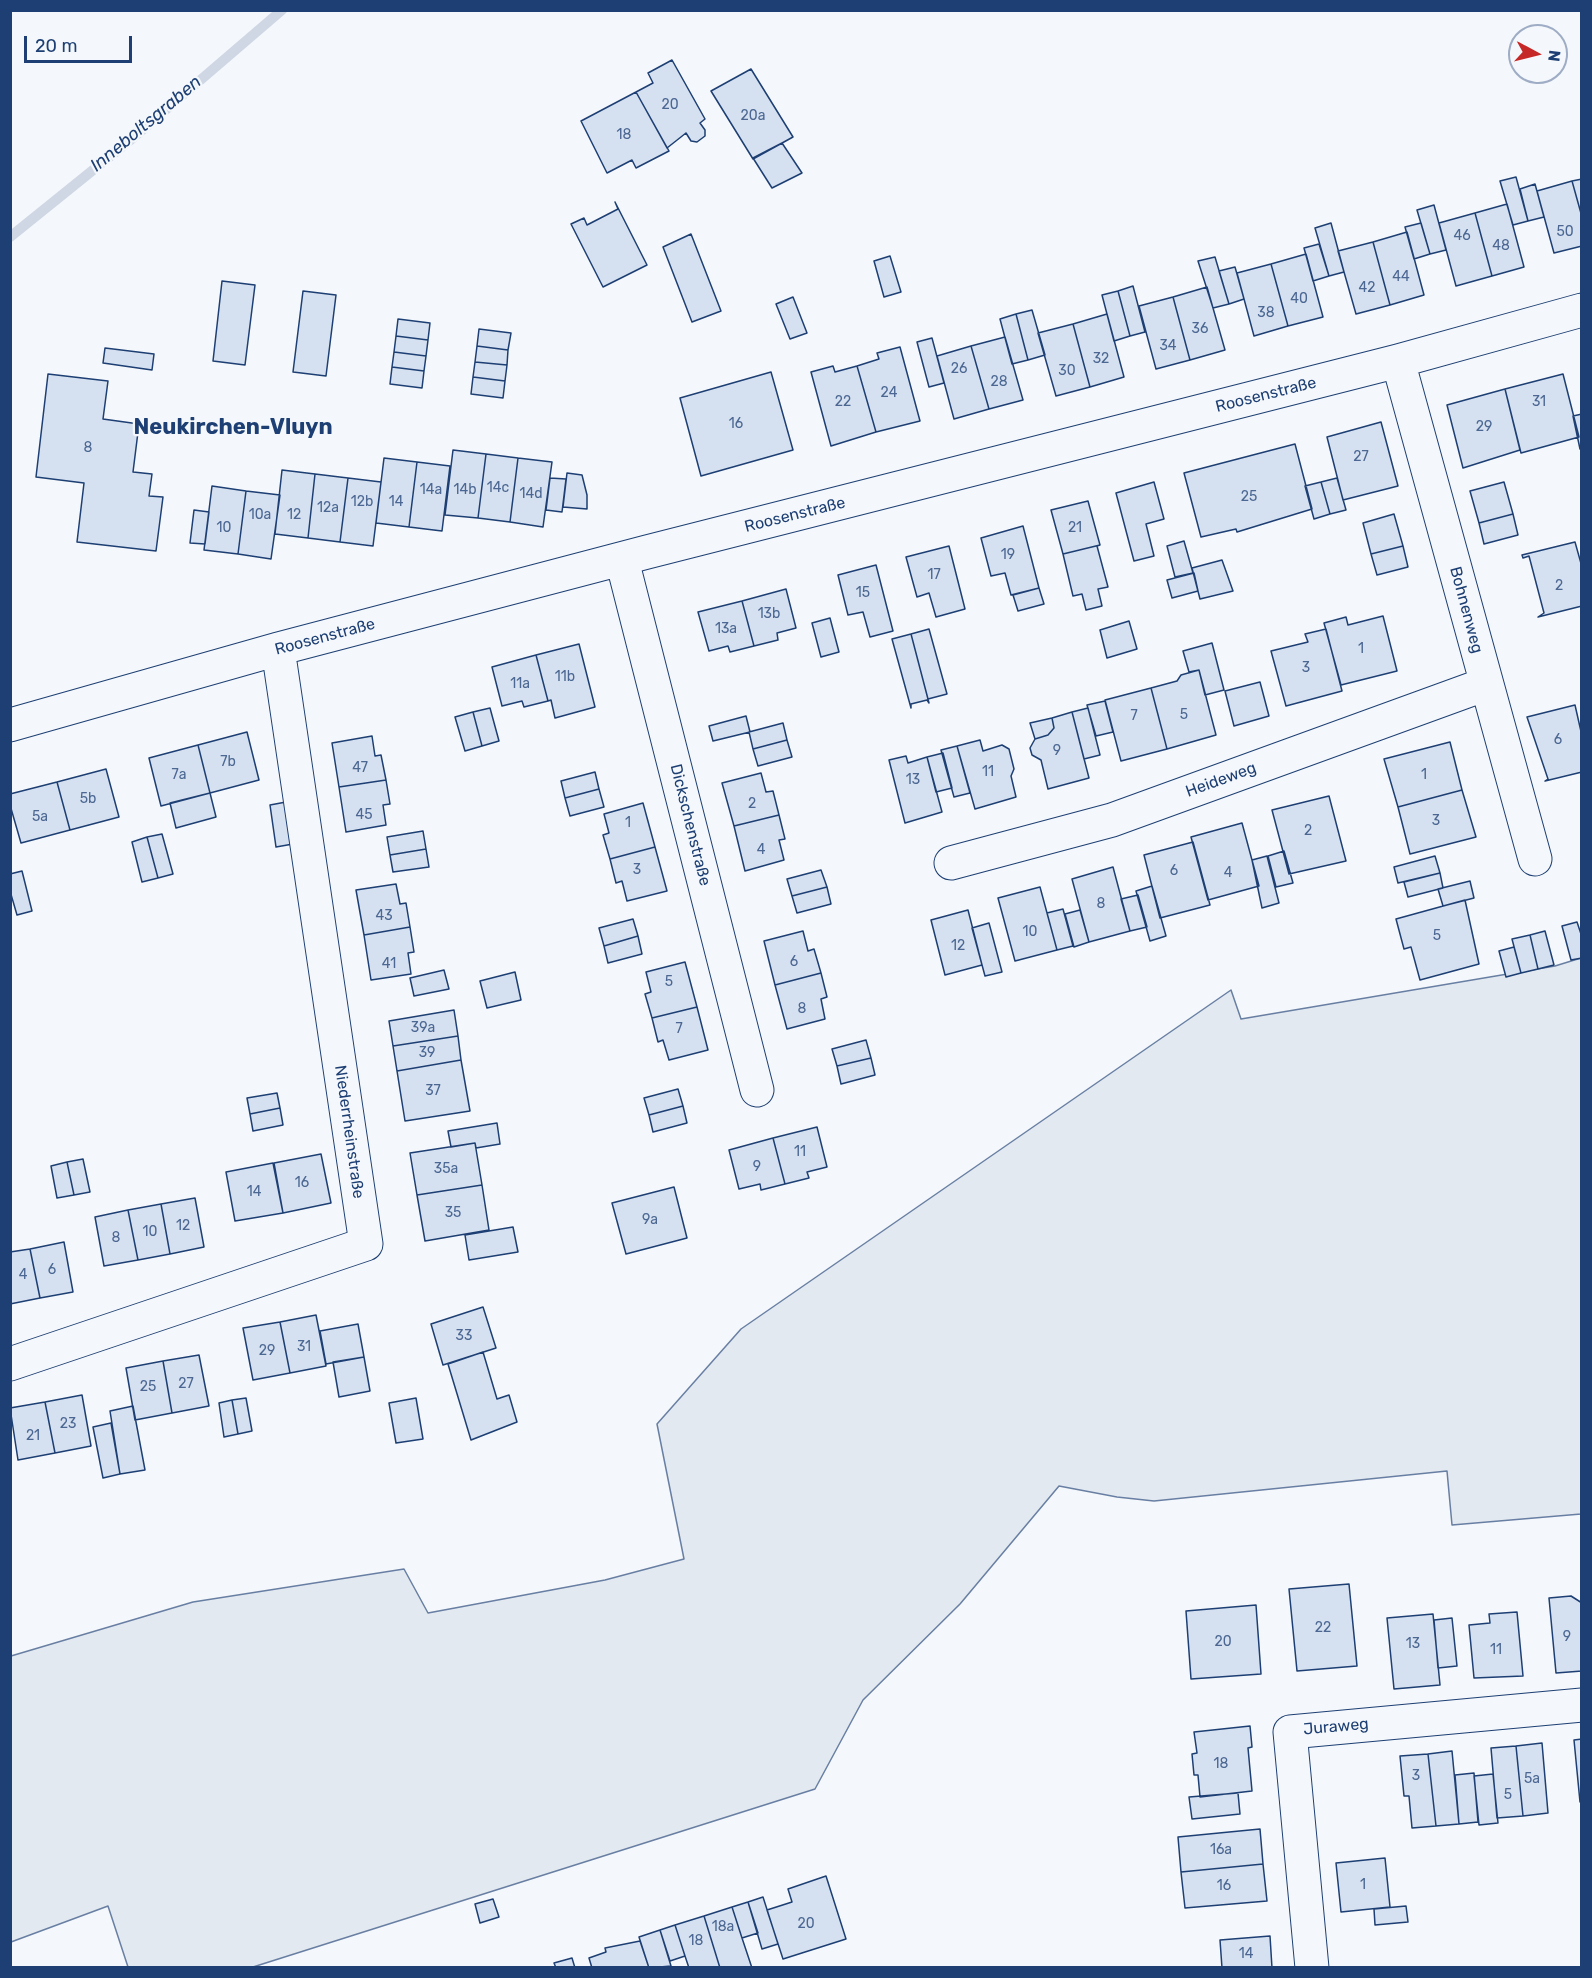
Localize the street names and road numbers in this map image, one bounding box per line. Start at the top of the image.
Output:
street label: Roosenstraße [1214,373,1318,417]
street label: Roosenstraße [743,493,847,537]
street label: Bohnenweg [1445,565,1487,655]
street label: Roosenstraße [273,614,377,660]
street label: Heideweg [1183,758,1259,802]
street label: Dickschenstraße [666,762,714,888]
street label: Niederrheinstraße [330,1064,368,1200]
street label: Juraweg [1302,1715,1370,1739]

